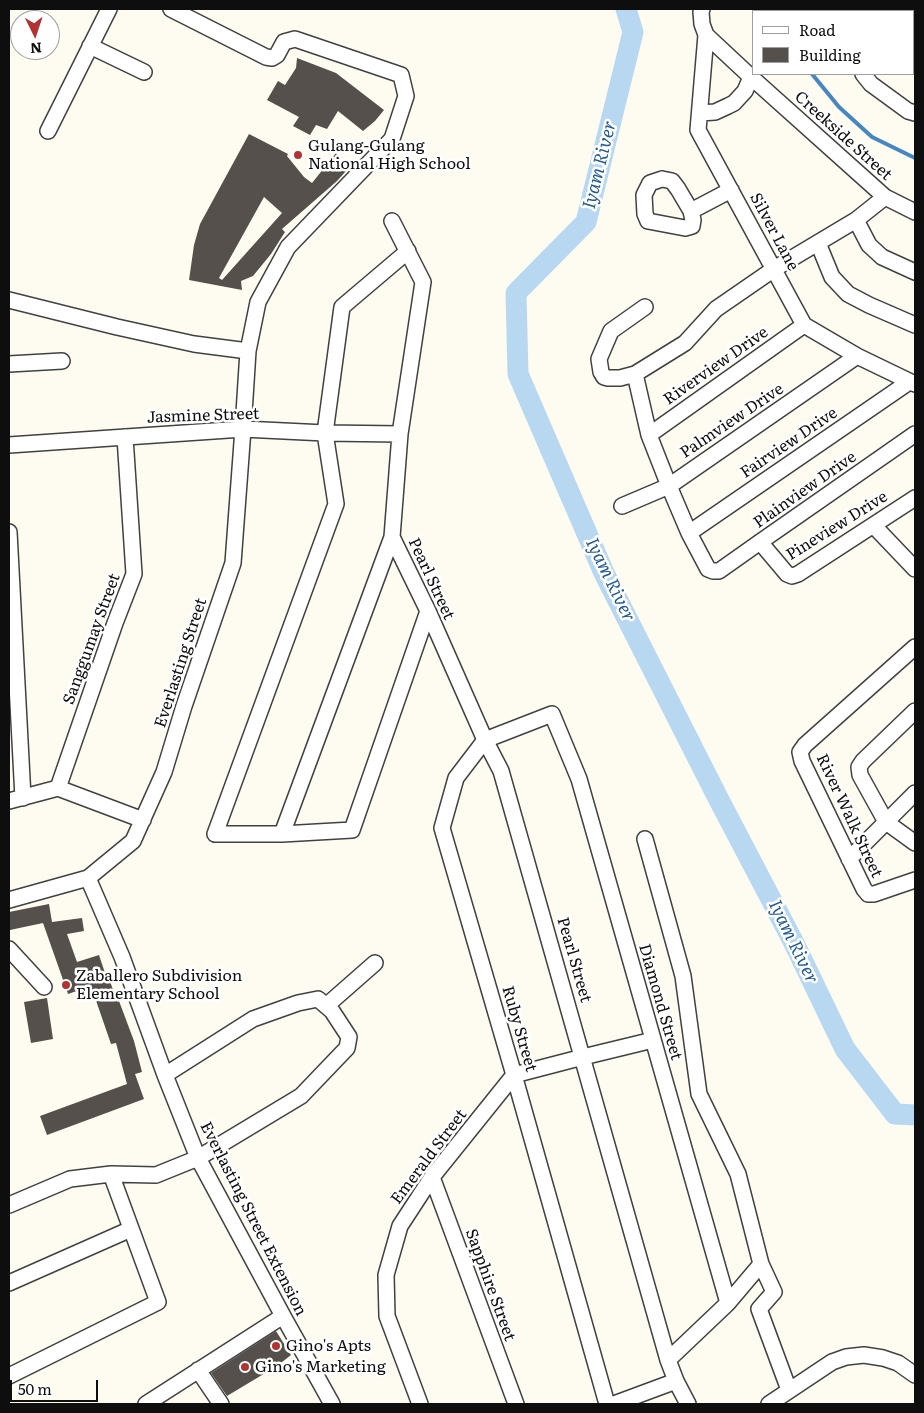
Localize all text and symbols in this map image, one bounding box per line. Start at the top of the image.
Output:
north arrow [10,10,60,60]
legend [752,10,914,75]
text: Road [799,18,835,41]
text: N [29,39,43,59]
text: Building [799,43,861,66]
street label: Creekside Street [790,87,896,185]
water label: Iyam River [579,119,621,211]
place label: Gulang-Gulang National High School [308,136,471,174]
marker: Gulang-Gulang National High School [292,149,304,161]
street label: Silver Lane [746,190,802,274]
street label: Riverview Drive [660,323,772,409]
street label: Palmview Drive [677,379,787,463]
street label: Jasmine Street [146,404,260,428]
street label: Fairview Drive [737,404,841,482]
street label: Plainview Drive [750,447,860,533]
street label: Pineview Drive [783,487,891,565]
street label: Pearl Street [404,535,458,623]
water label: Iyam River [581,535,639,625]
street label: Sanggumay Street [59,571,125,707]
street label: Everlasting Street [151,596,211,730]
street label: River Walk Street [812,751,886,881]
water label: Iyam River [764,897,822,987]
street label: Pearl Street [553,915,595,1005]
street label: Diamond Street [634,942,686,1062]
place label: Zaballero Subdivision Elementary School [76,966,242,1004]
marker: Zaballero Subdivision Elementary School [60,979,72,991]
street label: Ruby Street [498,984,540,1074]
street label: Emerald Street [387,1106,471,1208]
street label: Everlasting Street Extension [196,1119,310,1319]
street label: Sapphire Street [461,1226,519,1344]
place label: Gino's Apts [286,1336,371,1356]
marker: Gino's Apts [270,1340,282,1352]
place label: Gino's Marketing [255,1357,386,1377]
marker: Gino's Marketing [239,1361,251,1373]
scale bar [12,1370,100,1402]
text: 50 m [18,1377,52,1400]

